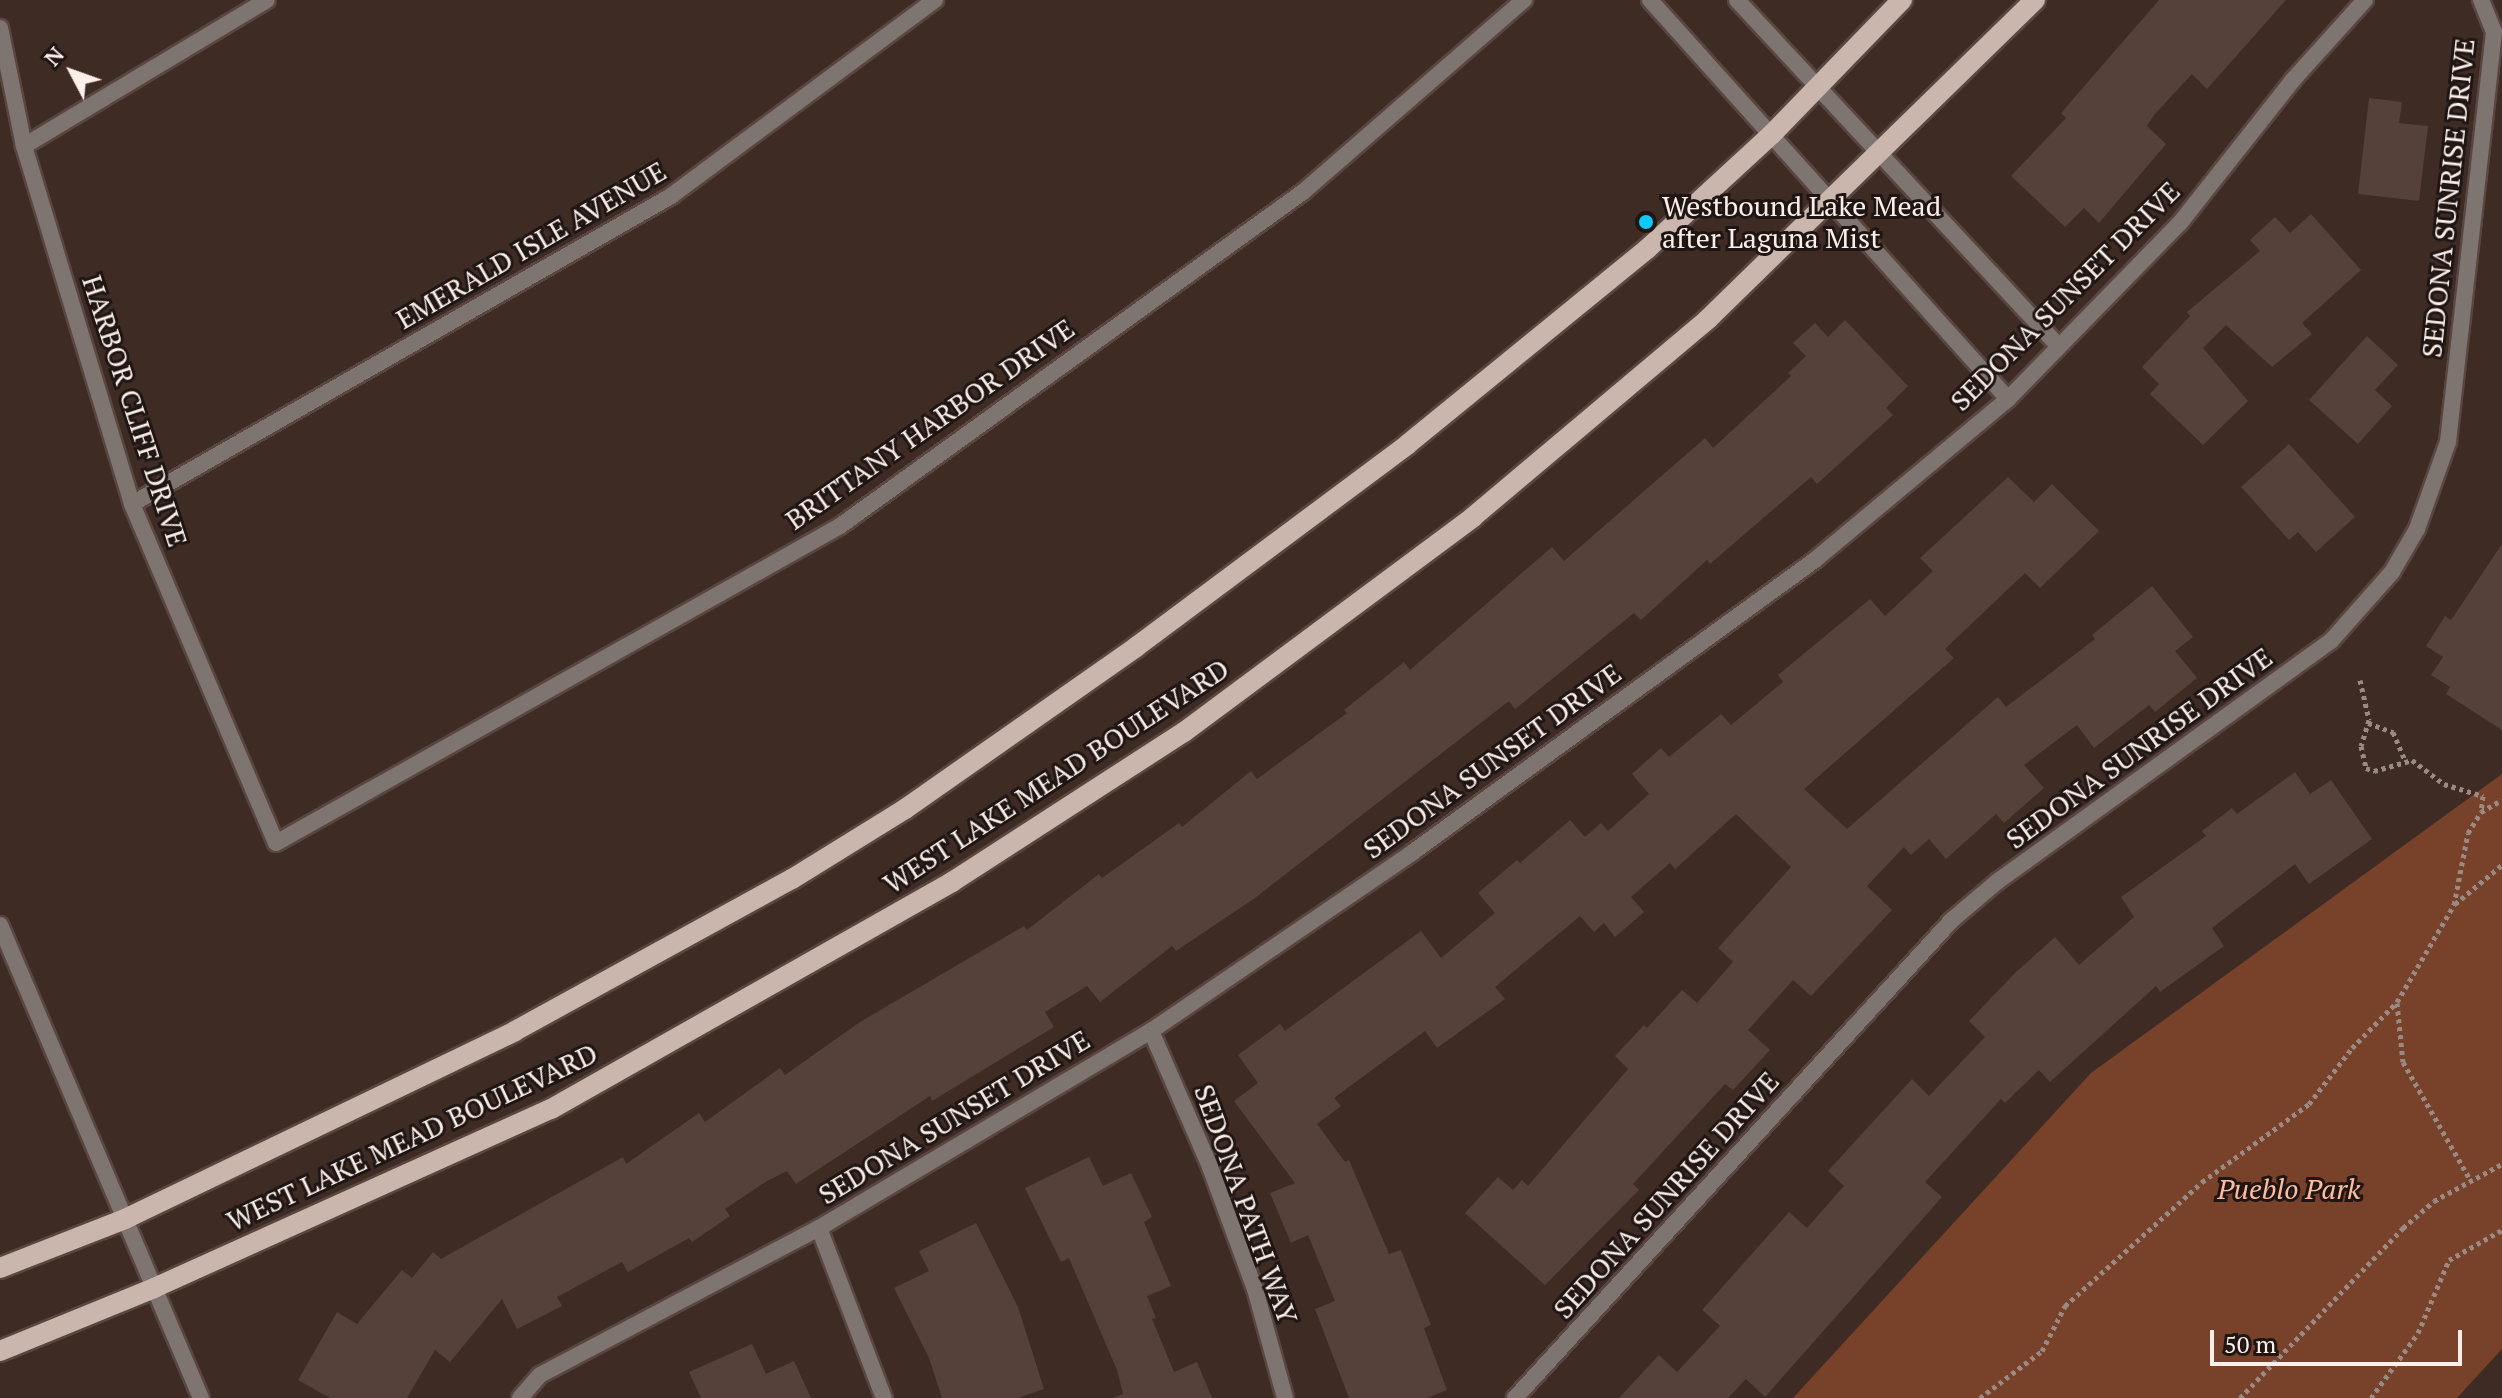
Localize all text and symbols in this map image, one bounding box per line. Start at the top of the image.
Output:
north arrow [32,32,112,112]
street label: SEDONA SUNRISE DRIVE [2414,36,2482,360]
text: N [37,40,70,72]
street label: EMERALD ISLE AVENUE [390,154,672,336]
street label: SEDONA SUNSET DRIVE [1943,174,2187,418]
place label: Westbound Lake Mead after Laguna Mist [1662,189,1941,255]
marker: Westbound Lake Mead after Laguna Mist [1637,213,1655,231]
street label: HARBOR CLIFF DRIVE [75,271,195,551]
street label: BRITTANY HARBOR DRIVE [779,311,1081,537]
street label: SEDONA SUNRISE DRIVE [1999,640,2279,856]
street label: WEST LAKE MEAD BOULEVARD [877,652,1235,900]
street label: SEDONA SUNSET DRIVE [1356,656,1628,866]
street label: SEDONA SUNSET DRIVE [812,1023,1096,1211]
street label: WEST LAKE MEAD BOULEVARD [221,1036,603,1238]
street label: SEDONA SUNRISE DRIVE [1546,1064,1786,1326]
street label: SEDONA PATH WAY [1187,1080,1305,1328]
park label: Pueblo Park [2217,1172,2361,1206]
scale bar [2214,1314,2466,1364]
text: 50 m [2224,1328,2276,1360]

